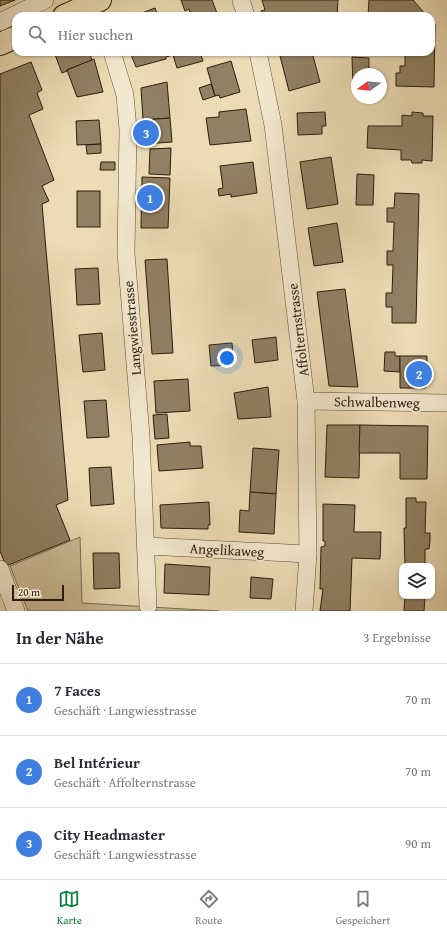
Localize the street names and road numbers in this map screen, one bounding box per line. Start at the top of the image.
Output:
street label: Langwiesstrasse [118,280,146,376]
street label: Affolternstrasse [282,282,314,378]
street label: Schwalbenweg [334,391,420,413]
street label: Angelikaweg [189,538,265,562]

